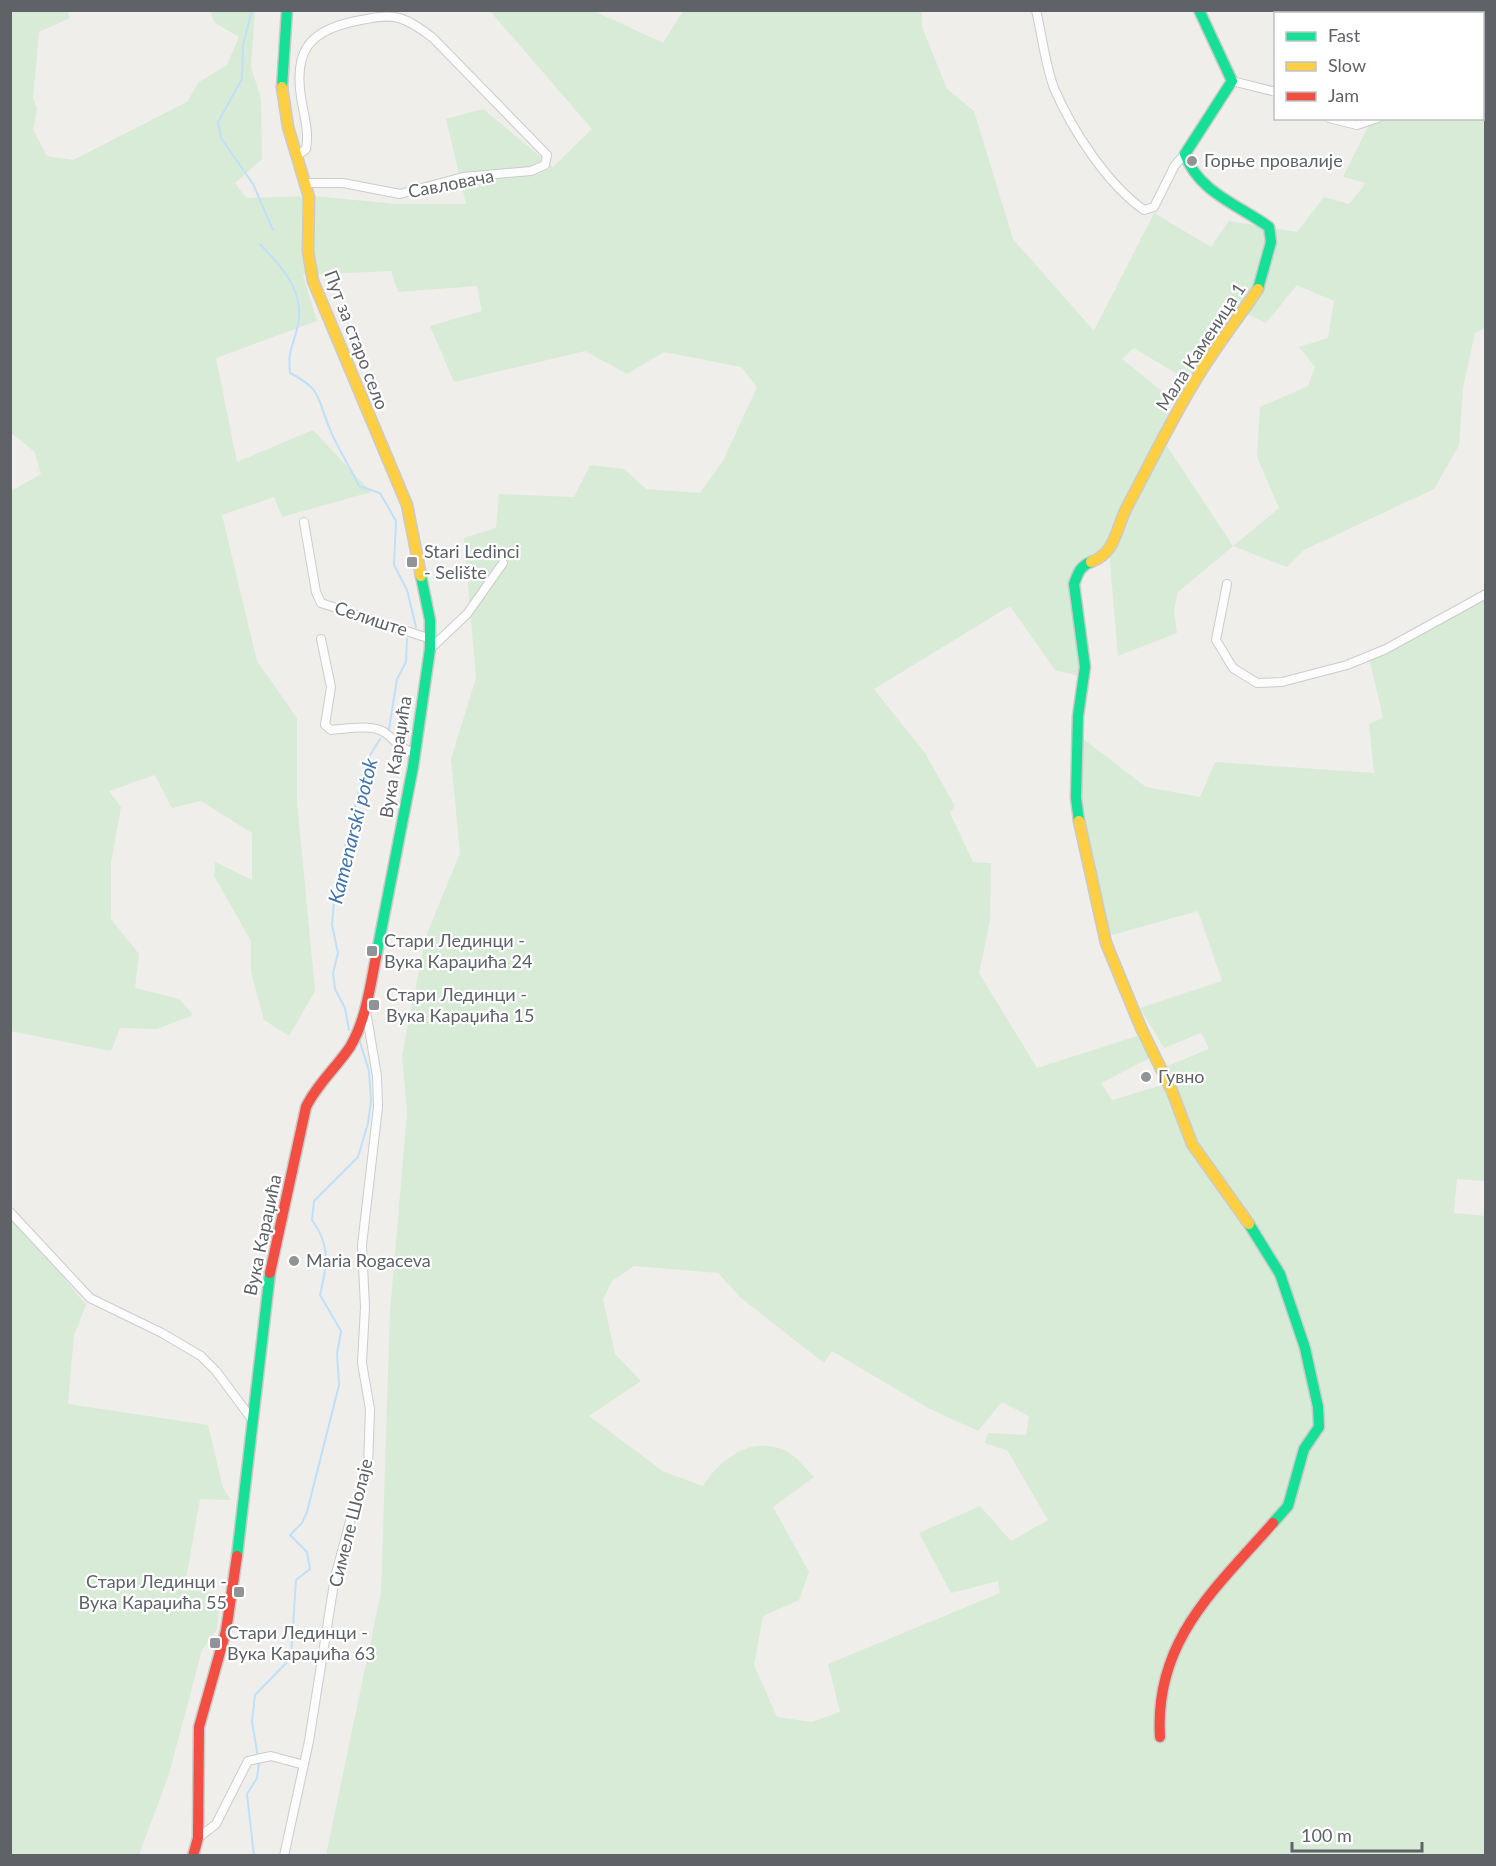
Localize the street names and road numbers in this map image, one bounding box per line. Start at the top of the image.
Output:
street label: Савловача [406,164,495,202]
street label: Пут за старо село [320,267,394,413]
street label: Мала Каменица 1 [1151,278,1250,414]
street label: Селиште [332,596,411,640]
street label: Вука Караџића [375,694,415,819]
street label: Вука Караџића [238,1172,286,1297]
street label: Симеле Шолаје [323,1456,377,1589]

